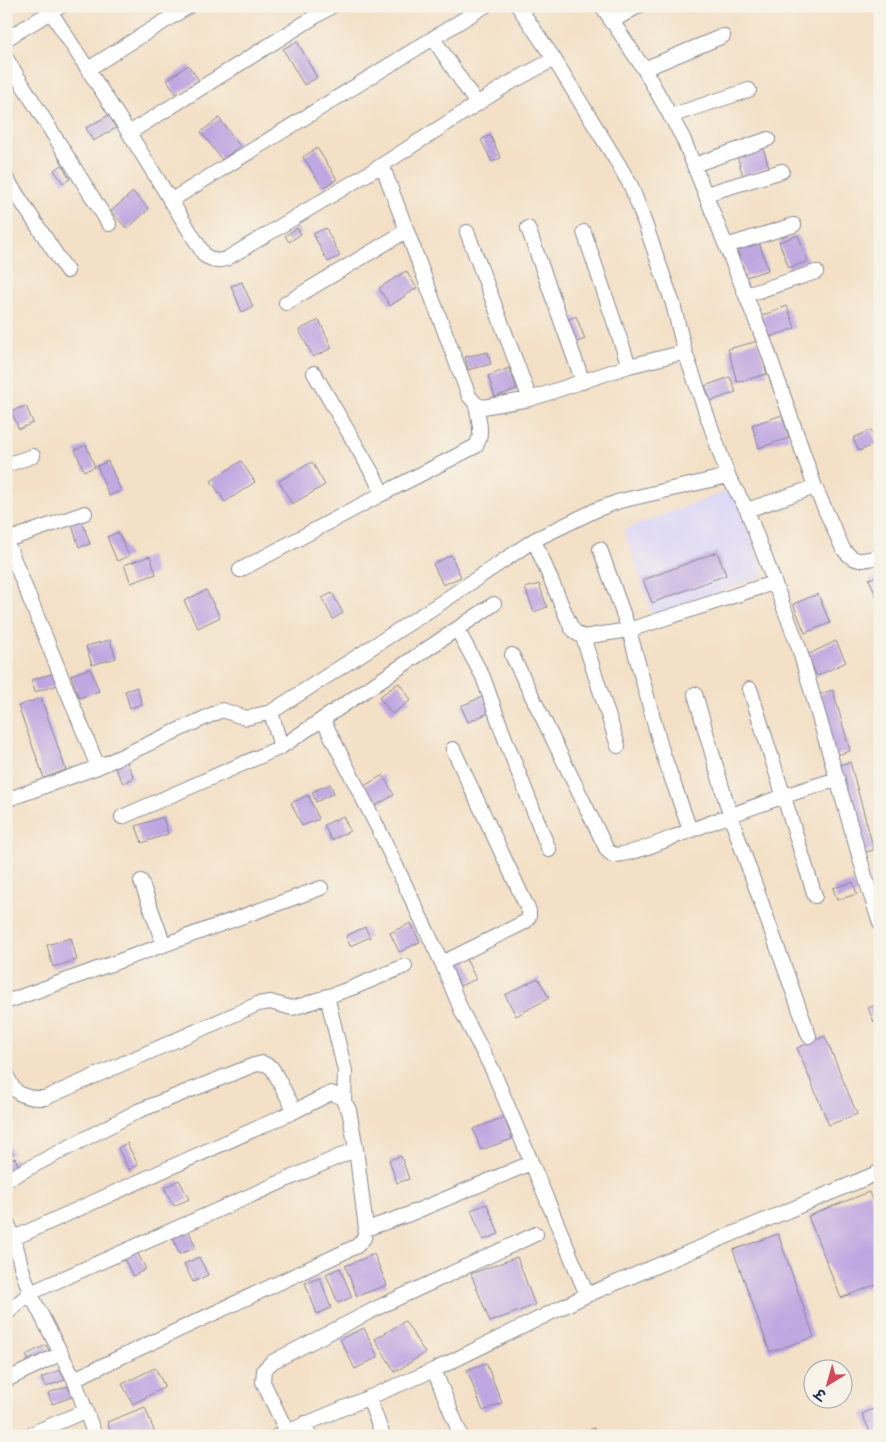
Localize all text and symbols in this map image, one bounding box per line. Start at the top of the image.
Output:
north arrow [804,1360,854,1410]
text: उ [812,1382,832,1403]

